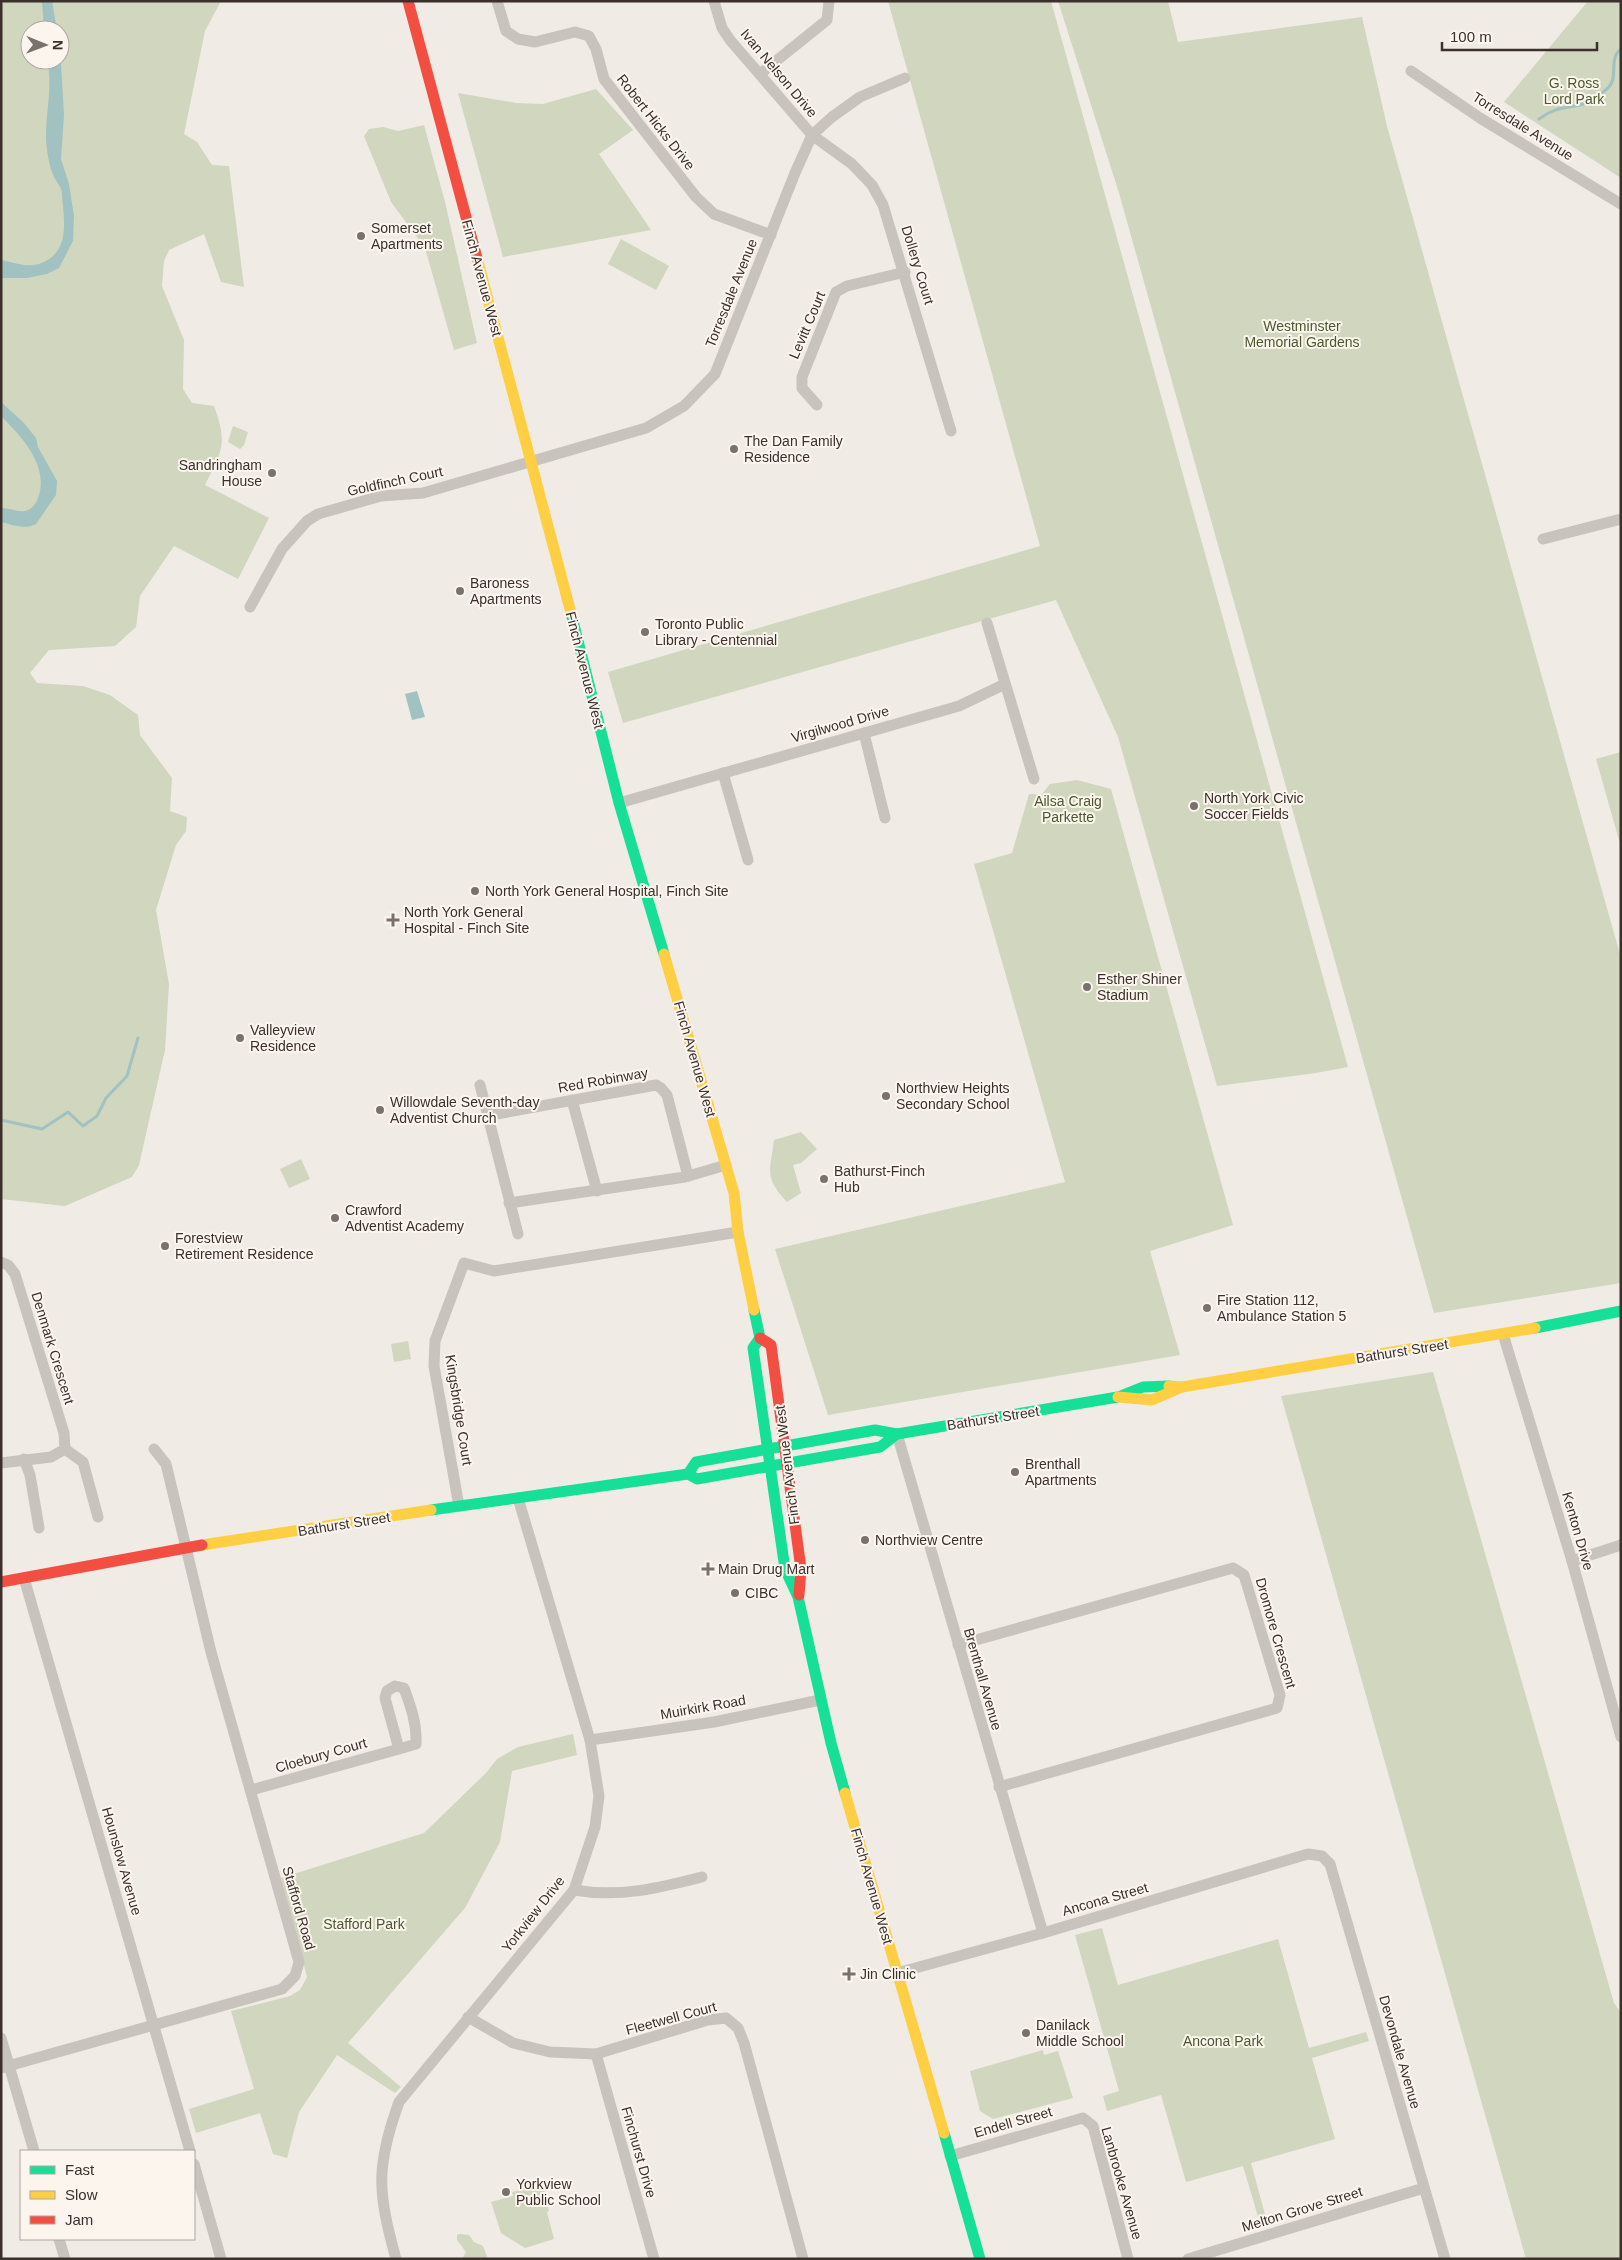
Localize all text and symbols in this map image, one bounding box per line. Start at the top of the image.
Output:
north arrow [20,20,70,70]
scale bar [1442,20,1597,52]
street label: Ivan Nelson Drive [737,26,821,121]
text: 100 m [1450,28,1492,45]
text: N [50,40,66,50]
street label: Robert Hicks Drive [614,71,698,173]
park label: G. Ross Lord Park [1544,75,1605,107]
street label: Torresdale Avenue [1470,89,1576,164]
street label: Finch Avenue West [459,218,505,338]
place label: Somerset Apartments [371,220,443,252]
street label: Dollery Court [898,224,938,306]
marker: Somerset Apartments [355,230,367,242]
street label: Torresdale Avenue [702,236,760,350]
street label: Levitt Court [786,289,828,361]
park label: Westminster Memorial Gardens [1244,318,1360,350]
place label: The Dan Family Residence [744,433,843,465]
marker: The Dan Family Residence [728,443,740,455]
place label: Sandringham House [179,457,262,489]
street label: Goldfinch Court [346,463,444,499]
marker: Sandringham House [266,467,278,479]
place label: Baroness Apartments [470,575,542,607]
marker: Baroness Apartments [454,585,466,597]
street label: Finch Avenue West [563,610,607,730]
place label: Toronto Public Library - Centennial [655,616,777,648]
marker: Toronto Public Library - Centennial [639,626,651,638]
street label: Virgilwood Drive [789,702,891,746]
place label: North York Civic Soccer Fields [1204,790,1304,822]
park label: Ailsa Craig Parkette [1034,793,1102,825]
marker: North York Civic Soccer Fields [1188,800,1200,812]
place label: North York General Hospital, Finch Site [485,883,729,899]
marker: North York General Hospital, Finch Site [469,885,481,897]
place label: North York General Hospital - Finch Site [404,904,529,936]
marker: North York General Hospital - Finch Site [386,913,400,927]
place label: Esther Shiner Stadium [1097,971,1182,1003]
marker: Esther Shiner Stadium [1081,981,1093,993]
street label: Finch Avenue West [671,999,719,1119]
place label: Valleyview Residence [250,1022,316,1054]
marker: Valleyview Residence [234,1032,246,1044]
street label: Red Robinway [557,1064,649,1096]
place label: Northview Heights Secondary School [896,1080,1010,1112]
marker: Northview Heights Secondary School [880,1090,892,1102]
place label: Willowdale Seventh-day Adventist Church [390,1094,539,1126]
marker: Willowdale Seventh-day Adventist Church [374,1104,386,1116]
place label: Bathurst-Finch Hub [834,1163,925,1195]
marker: Bathurst-Finch Hub [818,1173,830,1185]
place label: Crawford Adventist Academy [345,1202,464,1234]
marker: Crawford Adventist Academy [329,1212,341,1224]
place label: Forestview Retirement Residence [175,1230,314,1262]
marker: Forestview Retirement Residence [159,1240,171,1252]
street label: Denmark Crescent [28,1290,78,1406]
place label: Fire Station 112, Ambulance Station 5 [1217,1292,1346,1324]
marker: Fire Station 112, Ambulance Station 5 [1201,1302,1213,1314]
street label: Bathurst Street [1355,1336,1449,1366]
street label: Kingsbridge Court [442,1353,476,1467]
street label: Bathurst Street [946,1403,1040,1433]
street label: Finch Avenue West [772,1404,802,1526]
place label: Brenthall Apartments [1025,1456,1097,1488]
marker: Brenthall Apartments [1009,1466,1021,1478]
street label: Kenton Drive [1559,1490,1597,1572]
street label: Bathurst Street [297,1509,391,1539]
place label: Northview Centre [875,1532,983,1548]
marker: Northview Centre [859,1534,871,1546]
place label: Main Drug Mart [718,1561,815,1577]
marker: Main Drug Mart [702,1563,714,1575]
street label: Dromore Crescent [1253,1576,1299,1690]
place label: CIBC [745,1585,778,1601]
marker: CIBC [729,1587,741,1599]
street label: Brenthall Avenue [961,1626,1005,1732]
street label: Muirkirk Road [659,1692,747,1722]
street label: Cloebury Court [274,1734,369,1776]
street label: Hounslow Avenue [99,1805,145,1917]
street label: Finch Avenue West [848,1826,896,1946]
street label: Stafford Road [279,1864,319,1952]
street label: Yorkview Drive [498,1873,568,1955]
street label: Ancona Street [1060,1879,1150,1919]
park label: Stafford Park [323,1916,406,1932]
place label: Jin Clinic [860,1966,916,1982]
marker: Jin Clinic [842,1967,856,1981]
street label: Devondale Avenue [1376,1993,1424,2111]
street label: Fleetwell Court [624,1998,718,2038]
place label: Danilack Middle School [1036,2017,1124,2049]
marker: Danilack Middle School [1020,2027,1032,2039]
park label: Ancona Park [1183,2033,1264,2049]
street label: Endell Street [972,2103,1054,2141]
street label: Finchurst Drive [618,2105,660,2200]
street label: Lanbrooke Avenue [1098,2125,1146,2241]
legend [20,2150,195,2240]
text: Fast [65,2161,95,2178]
place label: Yorkview Public School [516,2176,601,2208]
street label: Melton Grove Street [1240,2183,1364,2235]
text: Slow [65,2186,98,2203]
marker: Yorkview Public School [500,2186,512,2198]
text: Jam [65,2211,93,2228]

